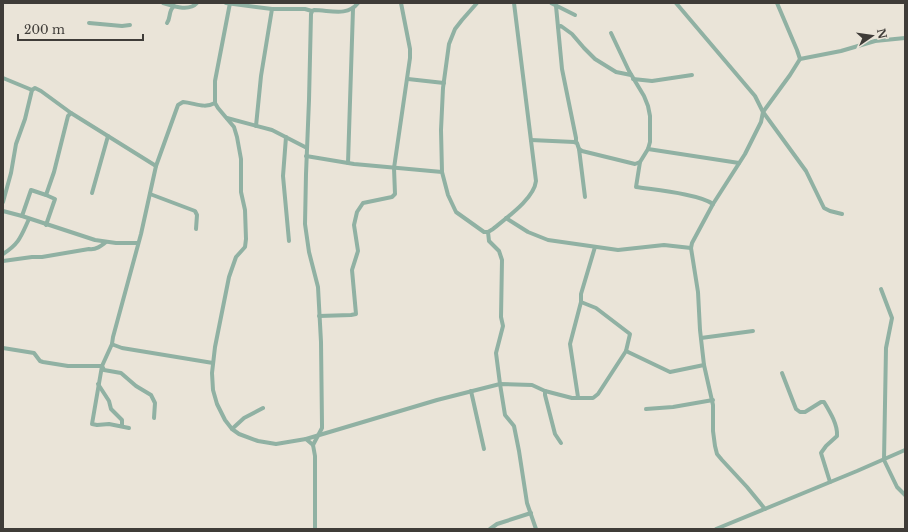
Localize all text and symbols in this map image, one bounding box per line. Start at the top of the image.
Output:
scale bar [18,16,143,42]
north arrow [852,16,892,56]
text: 200 m [24,22,65,37]
text: N [874,27,890,41]

